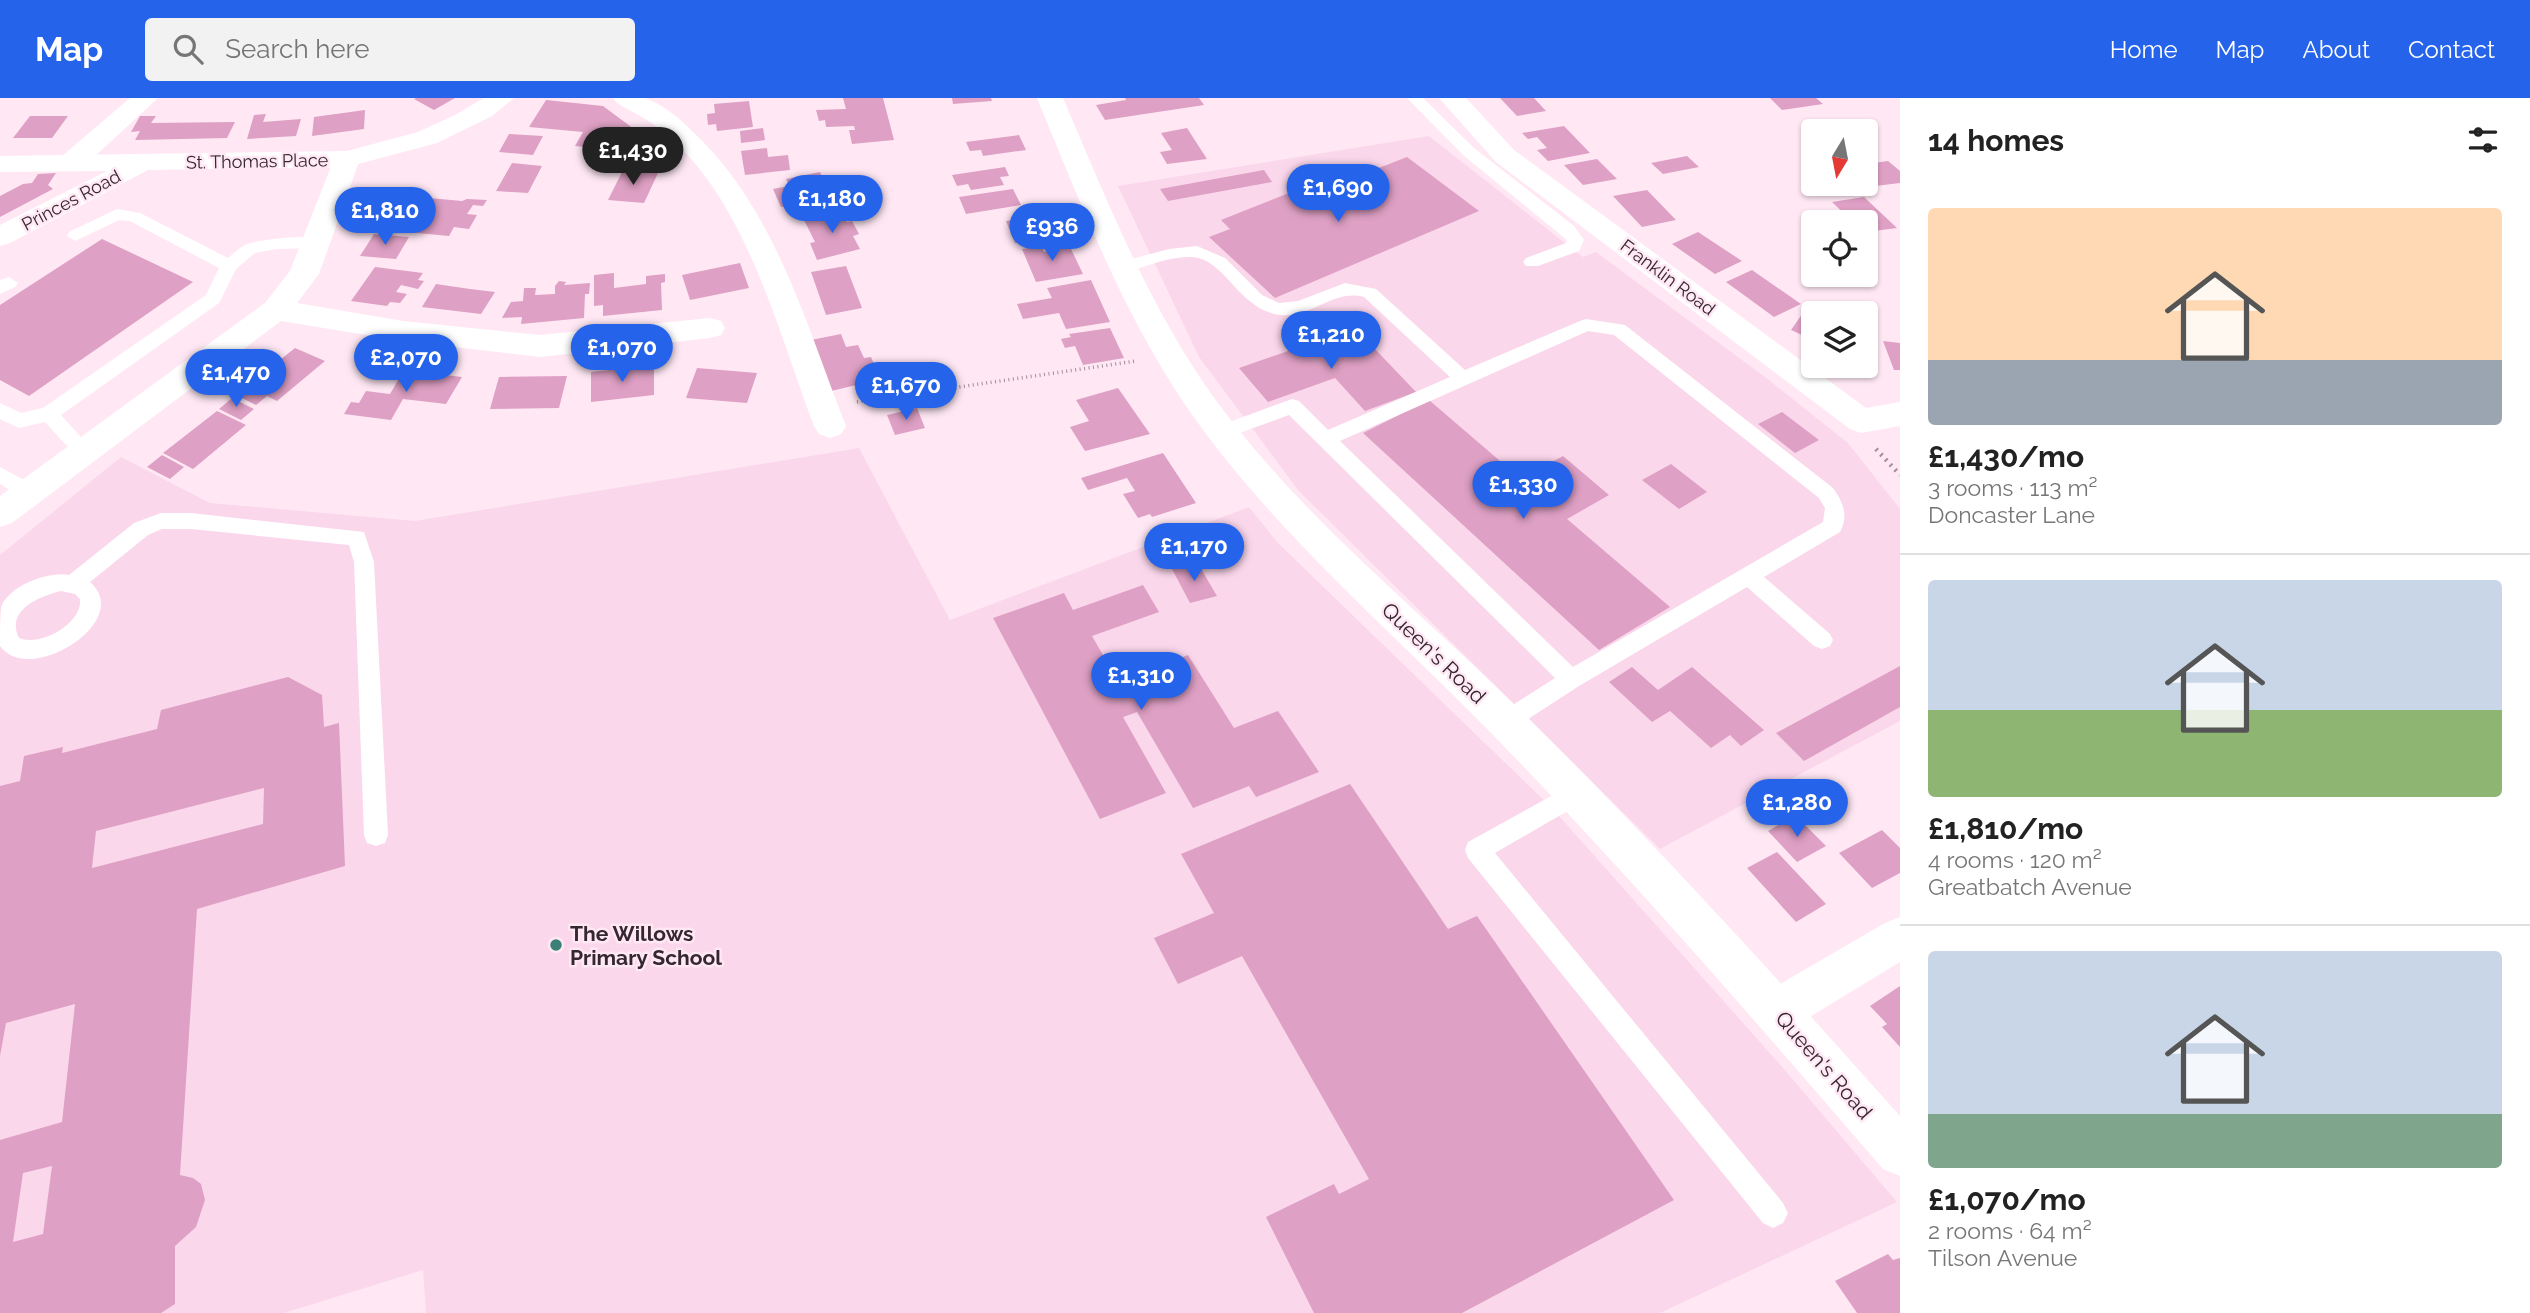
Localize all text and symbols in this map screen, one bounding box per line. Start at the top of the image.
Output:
search box [145,18,635,81]
text: Map [35,30,103,69]
icon: search [169,30,207,68]
text: Search here [225,34,370,64]
text: Home [2110,35,2178,64]
text: Map [2216,35,2264,64]
text: About [2302,35,2370,64]
text: Contact [2408,35,2495,64]
north arrow [1801,119,1878,196]
map controls [1801,119,1878,378]
icon: filters [2464,121,2502,159]
text: 14 homes [1928,123,2064,158]
pin: £1,430 [576,127,690,187]
text: £1,430 [598,136,668,163]
street label: St. Thomas Place [186,149,329,173]
pin: £1,690 [1281,164,1395,224]
street label: Princes Road [18,165,124,235]
text: £1,690 [1303,173,1373,200]
pin: £1,180 [775,176,889,235]
text: £1,180 [798,184,866,211]
pin: £1,810 [328,188,442,247]
text: £1,810 [351,196,419,223]
pin: £936 [1011,204,1093,263]
button: locate [1801,210,1878,287]
text: £936 [1026,212,1078,239]
street label: Franklin Road [1617,235,1719,319]
icon: home [2152,253,2278,379]
button: layers [1801,301,1878,378]
pin: £1,210 [1274,312,1388,371]
text: £1,210 [1297,320,1365,347]
pin: £1,070 [565,324,679,384]
text: £1,070 [587,333,657,360]
pin: £2,070 [349,334,463,394]
text: £2,070 [370,343,442,370]
pin: £1,470 [179,350,293,409]
text: £1,470 [201,358,271,385]
pin: £1,670 [849,362,963,422]
text: £1,670 [871,371,941,398]
text: £1,430/mo [1928,439,2084,474]
pin: £1,330 [1466,462,1580,521]
text: £1,330 [1488,470,1558,497]
text: 3 rooms · 113 m² [1928,474,2097,501]
text: Doncaster Lane [1928,501,2095,528]
pin: £1,170 [1137,524,1251,583]
text: £1,170 [1160,532,1228,559]
street label: Queen's Road [1377,597,1491,709]
icon: home [2152,625,2278,751]
pin: £1,310 [1084,652,1198,712]
text: £1,310 [1107,661,1175,688]
pin: £1,280 [1740,780,1854,839]
text: £1,280 [1762,788,1832,815]
text: £1,810/mo [1928,811,2083,846]
text: 4 rooms · 120 m² [1928,846,2102,873]
text: Greatbatch Avenue [1928,873,2132,900]
place label: The Willows Primary School [570,921,722,970]
marker: The Willows Primary School [548,937,564,953]
icon: home [2152,996,2278,1122]
street label: Queen's Road [1770,1006,1878,1124]
text: £1,070/mo [1928,1182,2086,1217]
text: 2 rooms · 64 m² [1928,1217,2092,1244]
text: Tilson Avenue [1928,1244,2077,1271]

